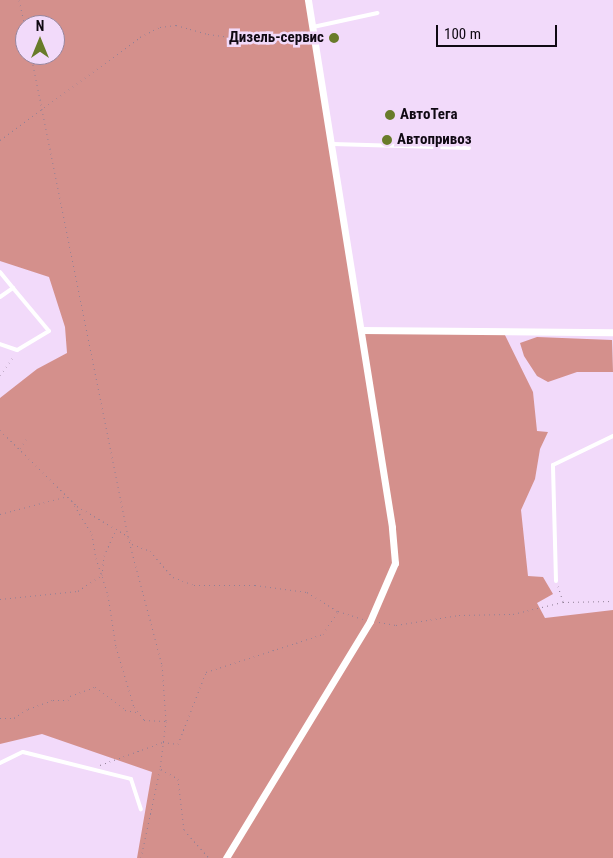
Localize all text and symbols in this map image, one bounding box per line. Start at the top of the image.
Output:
north arrow [15,15,65,65]
scale bar [438,15,559,47]
text: N [36,18,44,34]
text: 100 m [444,25,481,43]
place label: Дизель-сервис [229,29,324,47]
marker: Дизель-сервис [328,32,340,44]
place label: АвтоТега [400,106,458,124]
marker: АвтоТега [384,109,396,121]
place label: Автопривоз [397,131,472,149]
marker: Автопривоз [381,134,393,146]

